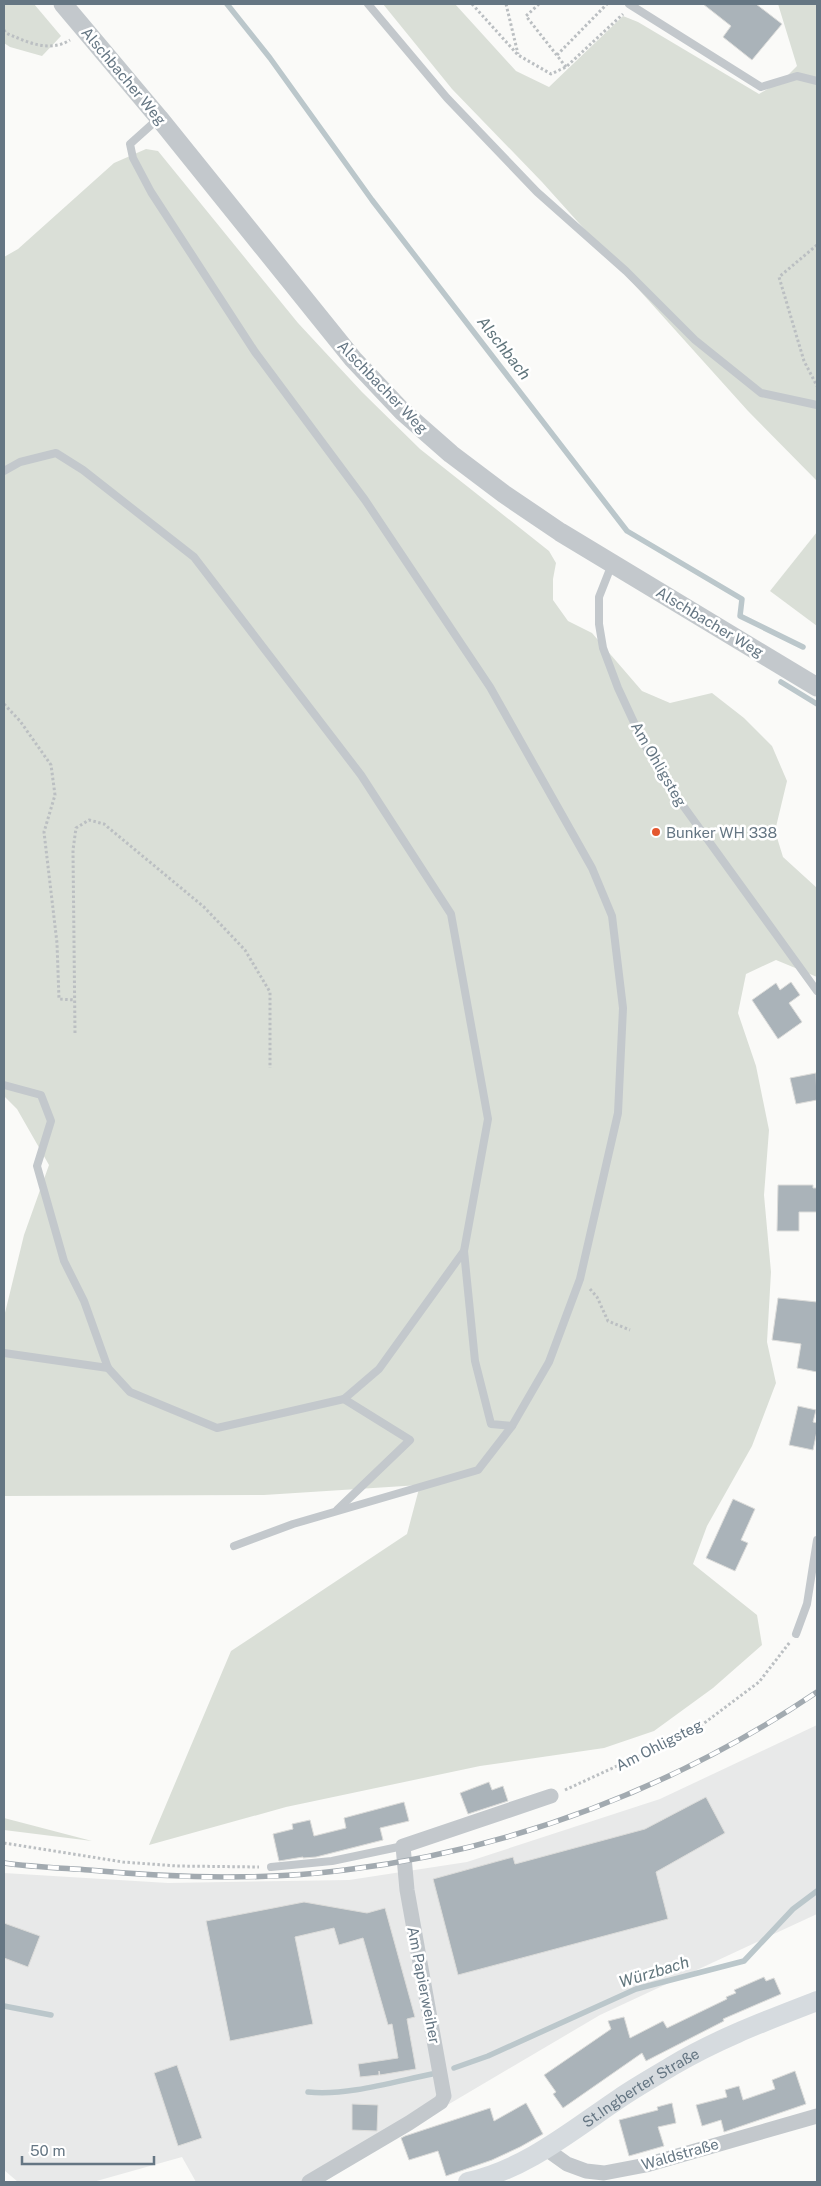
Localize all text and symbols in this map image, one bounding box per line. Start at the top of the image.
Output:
street label: Alschbacher Weg [78,24,170,128]
water label: Alschbach [473,312,535,384]
street label: Alschbacher Weg [334,337,432,437]
street label: Alschbacher Weg [653,583,767,661]
street label: Am Ohligsteg [628,719,690,809]
place label: Bunker WH 338 [666,824,777,841]
marker: Bunker WH 338 [650,826,662,838]
street label: Am Ohligsteg [613,1716,705,1774]
street label: Am Papierweiher [404,1925,444,2045]
water label: Würzbach [617,1952,691,1992]
street label: St.Ingberter Straße [579,2044,702,2130]
scale bar [22,2134,155,2166]
street label: Waldstraße [639,2135,721,2173]
text: 50 m [30,2142,65,2159]

